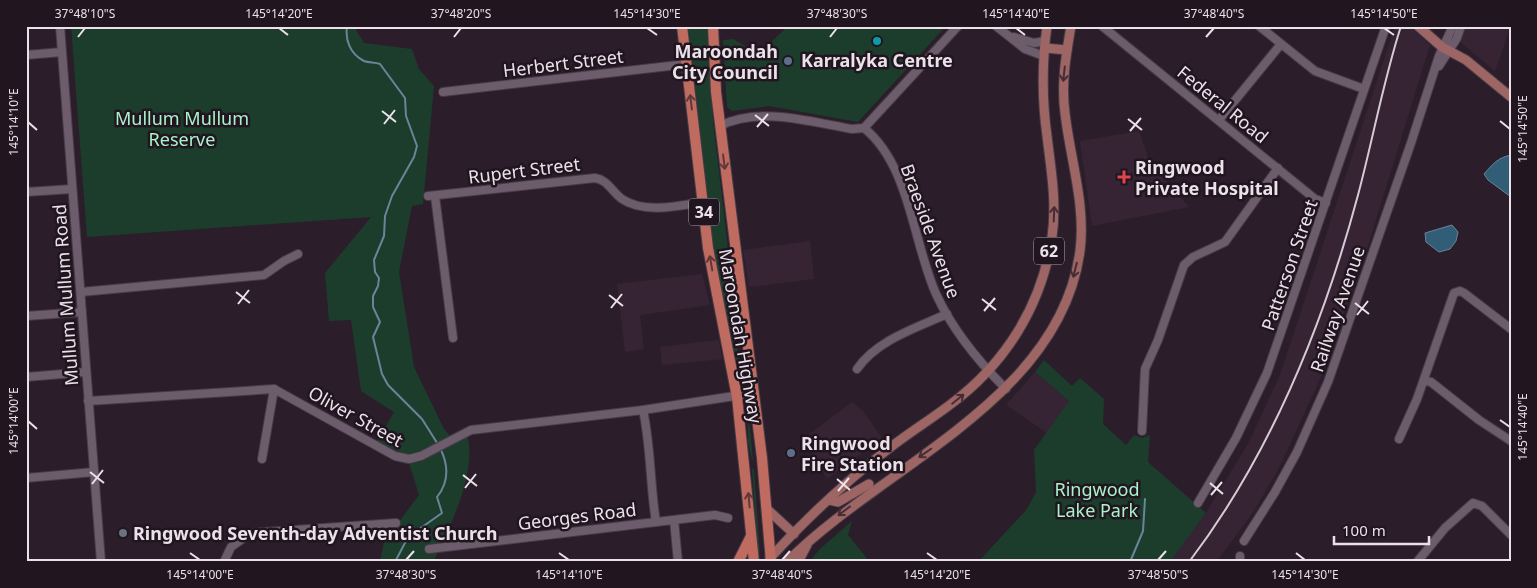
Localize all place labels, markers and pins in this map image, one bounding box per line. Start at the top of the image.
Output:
marker: Karralyka Centre [871,35,883,47]
place label: Maroondah City Council [672,39,778,84]
place label: Karralyka Centre [801,48,953,72]
marker: Maroondah City Council [782,55,794,67]
place label: Ringwood Private Hospital [1135,155,1279,200]
marker: Ringwood Private Hospital [1117,170,1131,184]
place label: Ringwood Fire Station [801,431,904,476]
marker: Ringwood Fire Station [785,447,797,459]
place label: Ringwood Seventh-day Adventist Church [133,521,498,545]
marker: Ringwood Seventh-day Adventist Church [117,527,129,539]

